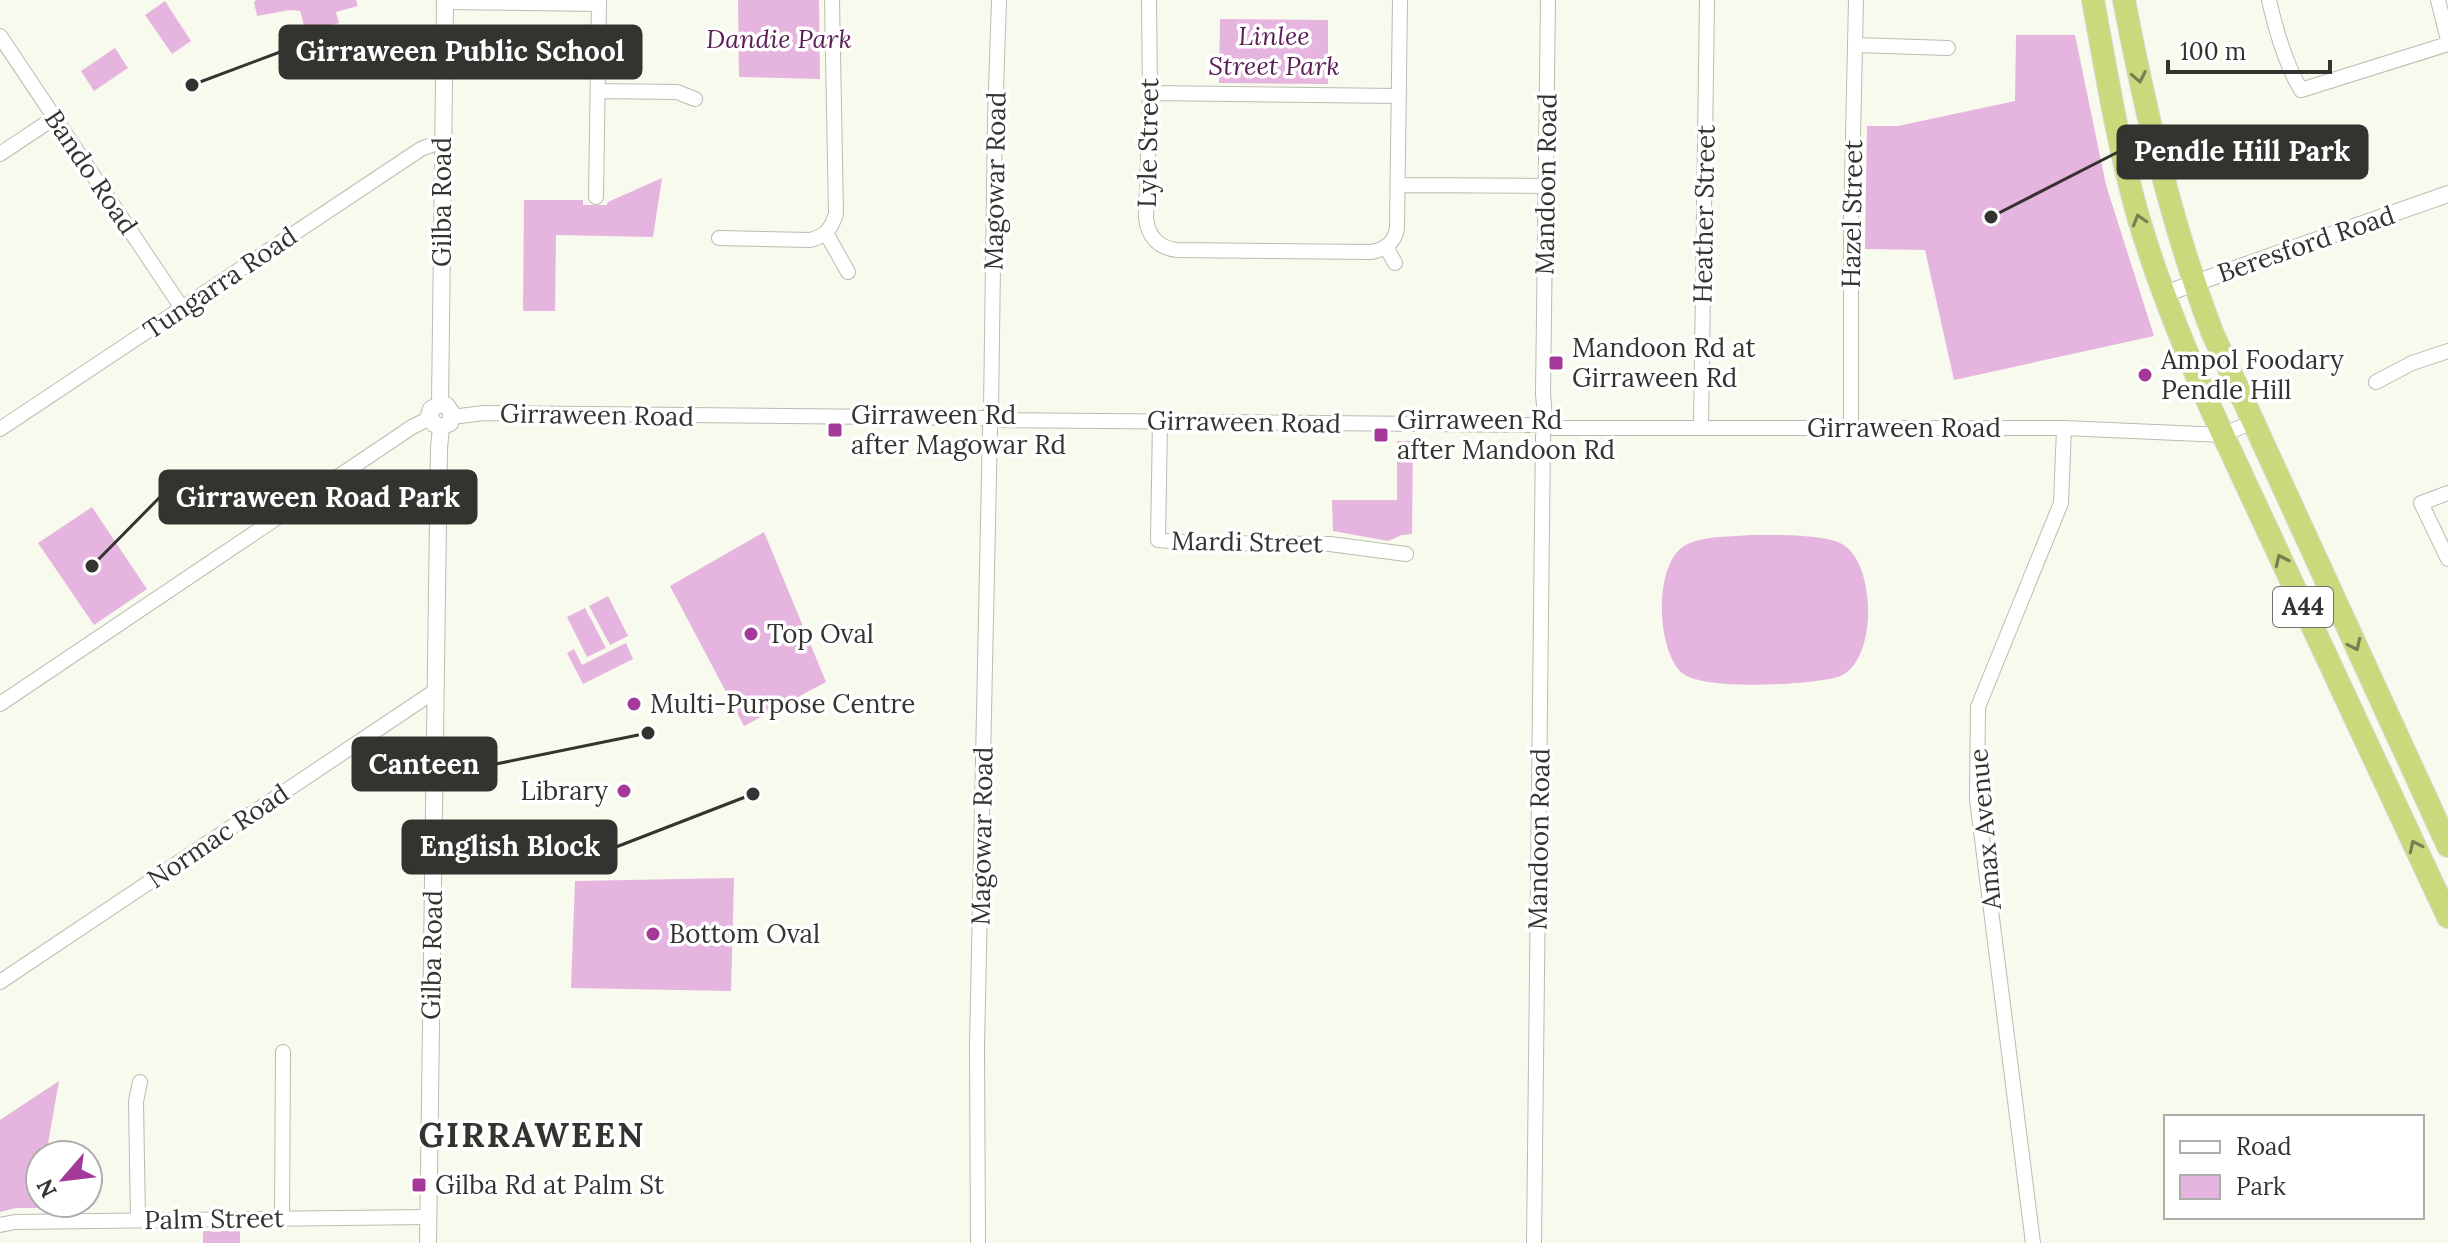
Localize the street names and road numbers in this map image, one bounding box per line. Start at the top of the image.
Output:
street label: Lyle Street [1130,78,1165,208]
street label: Magowar Road [976,91,1013,271]
street label: Mandoon Road [1527,93,1564,275]
street label: Bando Road [38,103,145,240]
street label: Heather Street [1685,124,1722,304]
street label: Gilba Road [425,137,458,267]
street label: Hazel Street [1834,140,1869,288]
street label: Beresford Road [2213,198,2399,289]
street label: Tungarra Road [137,219,303,346]
street label: Girraween Road [500,396,694,433]
street label: Girraween Road [1147,403,1341,440]
street label: Girraween Road [1807,411,2001,444]
street label: Mardi Street [1171,524,1323,559]
road number: A44 [2273,587,2333,627]
street label: Magowar Road [963,746,1000,926]
street label: Amax Avenue [1961,747,2008,912]
street label: Mandoon Road [1520,748,1557,930]
street label: Normac Road [141,776,295,895]
street label: Gilba Road [414,890,449,1020]
street label: Palm Street [144,1201,284,1236]

